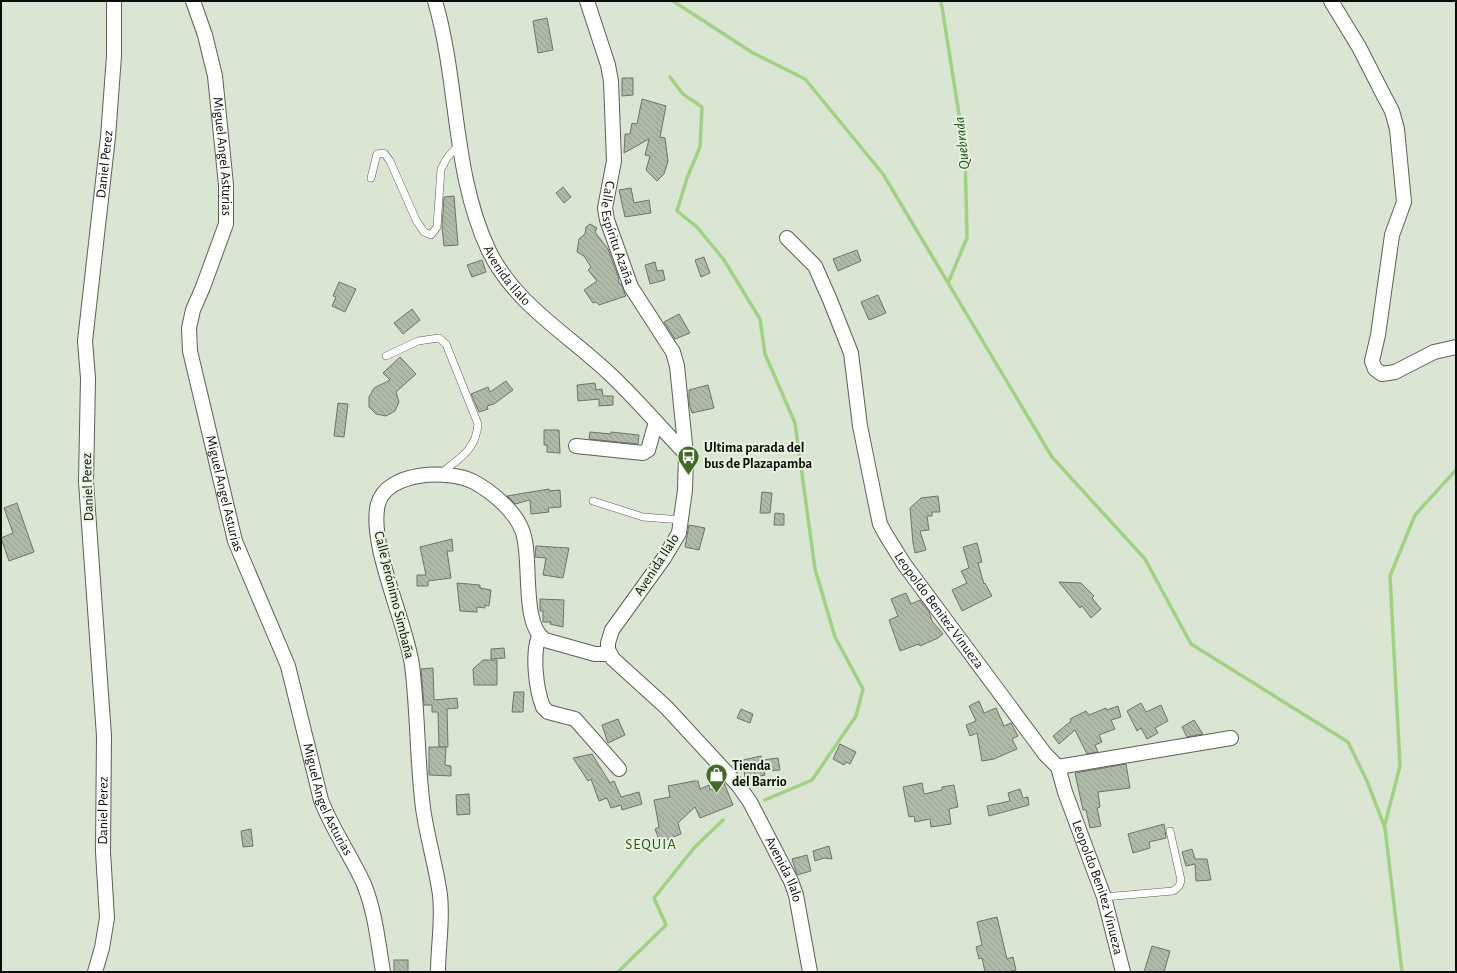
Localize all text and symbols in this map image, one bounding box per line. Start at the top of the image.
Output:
street label: Miguel Angel Asturias [210,96,233,216]
water label: Quebrada [952,116,972,170]
street label: Daniel Perez [94,130,115,199]
street label: Calle Espíritu Azaña [598,180,637,287]
street label: Avenida Ilalo [481,244,533,308]
street label: Miguel Angel Asturias [203,434,246,554]
place label: Ultima parada del bus de Plazapamba [704,441,813,471]
bus stop icon: Ultima parada del bus de Plazapamba [676,443,702,476]
street label: Daniel Perez [80,453,96,521]
street label: Calle Jerónimo Simbaña [371,530,417,661]
street label: Avenida Ilalo [632,531,682,598]
street label: Leopoldo Benitez Vinueza [892,550,986,672]
street label: Miguel Angel Asturias [300,742,355,858]
place label: Tienda del Barrio [732,759,787,789]
shop icon: Tienda del Barrio [704,761,730,794]
street label: Daniel Perez [96,776,111,845]
street label: Leopoldo Benitez Vinueza [1069,818,1125,957]
street label: Avenida Ilalo [762,834,804,903]
district label: SEQUIA [625,837,677,852]

